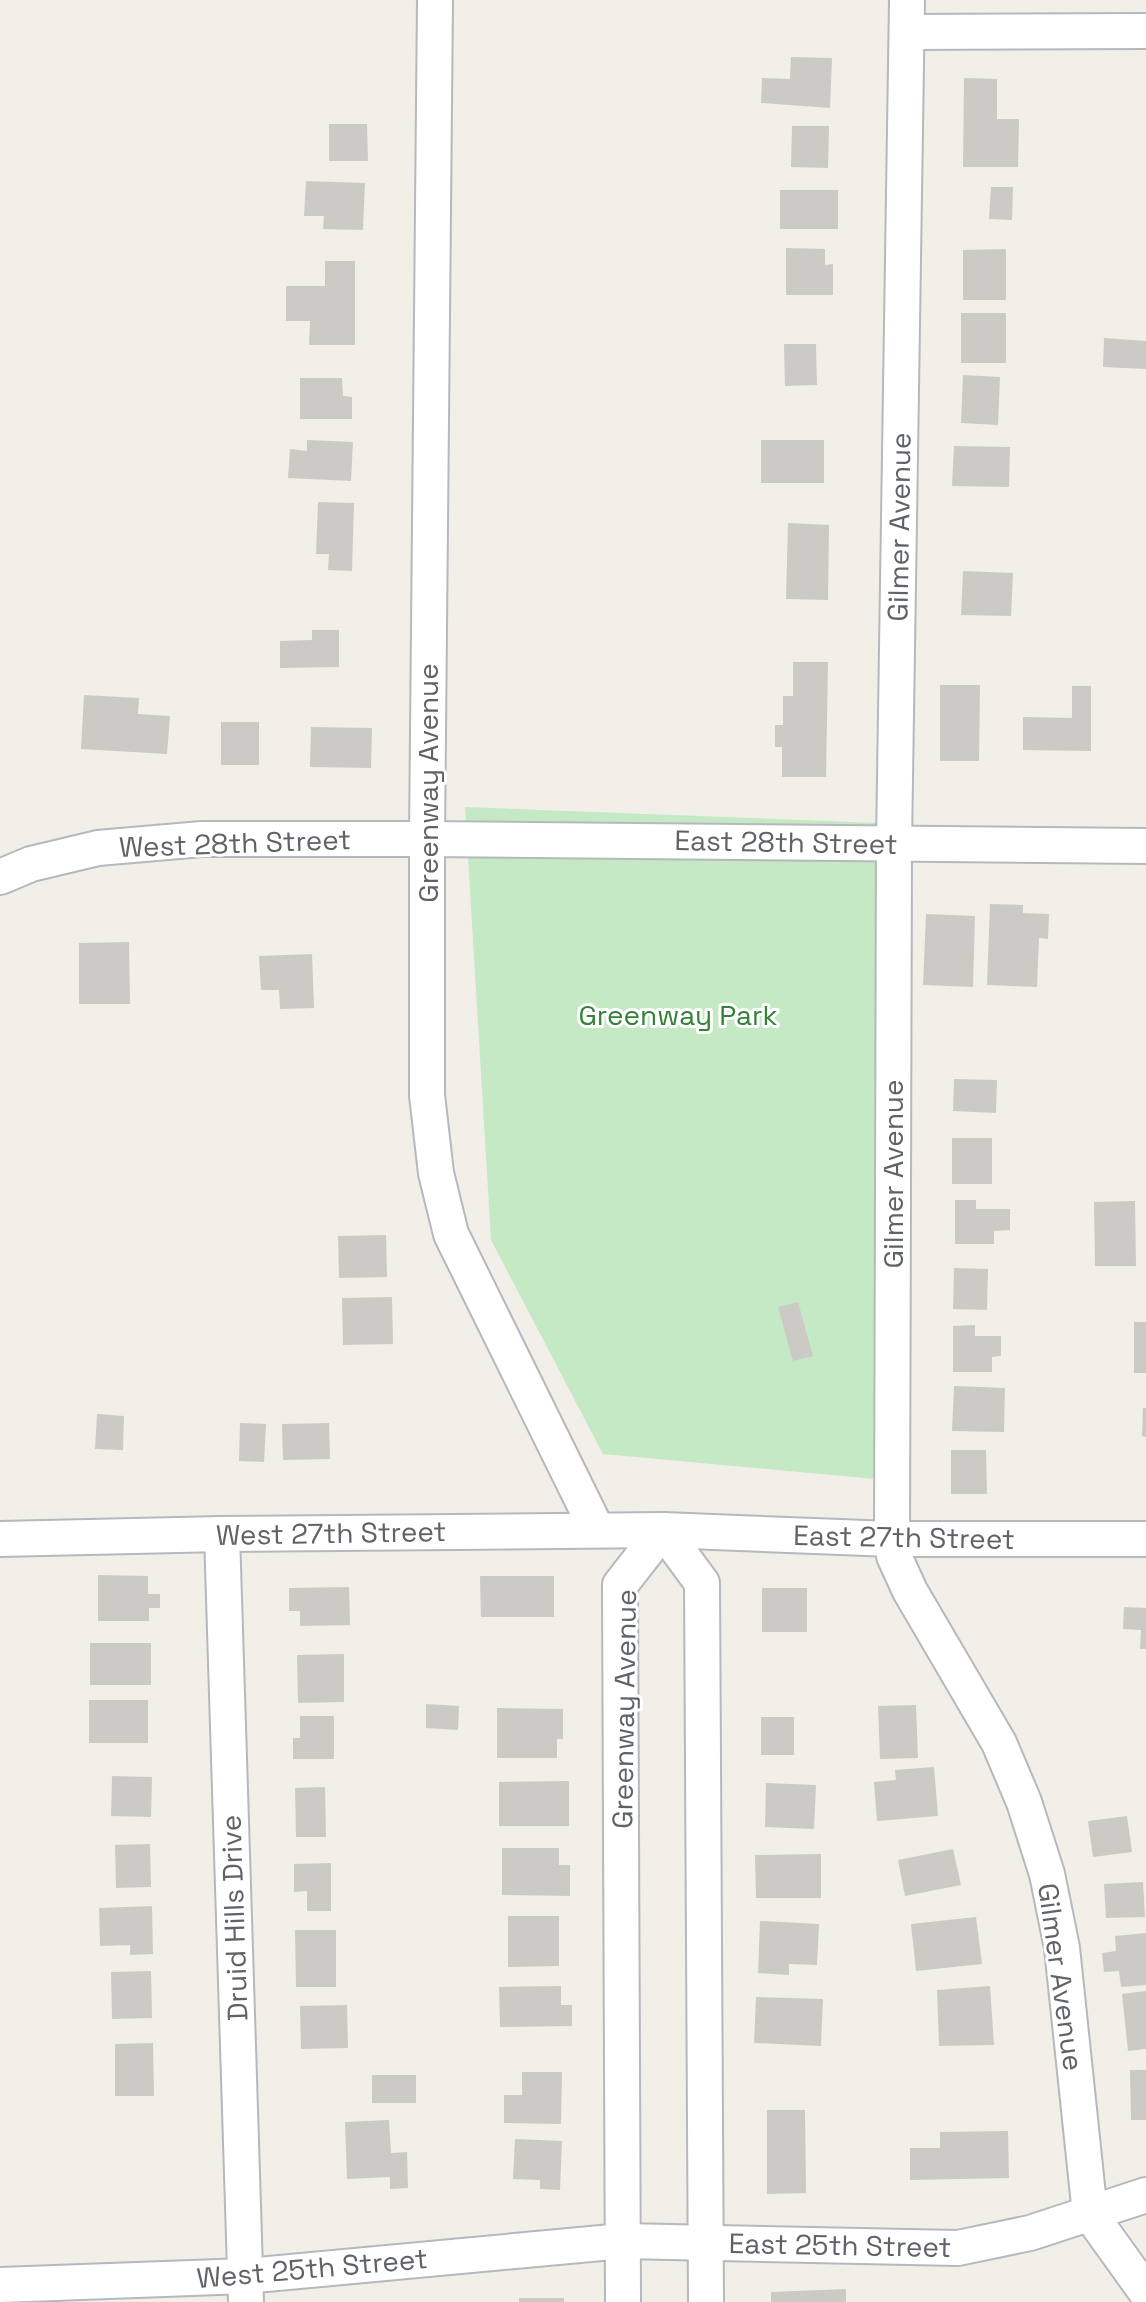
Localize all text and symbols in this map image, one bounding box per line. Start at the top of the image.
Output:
street label: Gilmer Avenue [879,432,919,622]
street label: Greenway Avenue [410,663,446,903]
street label: West 28th Street [118,821,352,865]
street label: East 28th Street [674,822,898,862]
park label: Greenway Park [578,997,778,1033]
street label: Gilmer Avenue [875,1079,911,1269]
street label: West 27th Street [215,1513,447,1553]
street label: East 27th Street [793,1517,1015,1557]
street label: Greenway Avenue [604,1589,644,1829]
street label: Druid Hills Drive [212,1814,256,2022]
street label: Gilmer Avenue [1030,1881,1092,2073]
street label: East 25th Street [728,2225,952,2265]
street label: West 25th Street [195,2240,429,2296]

